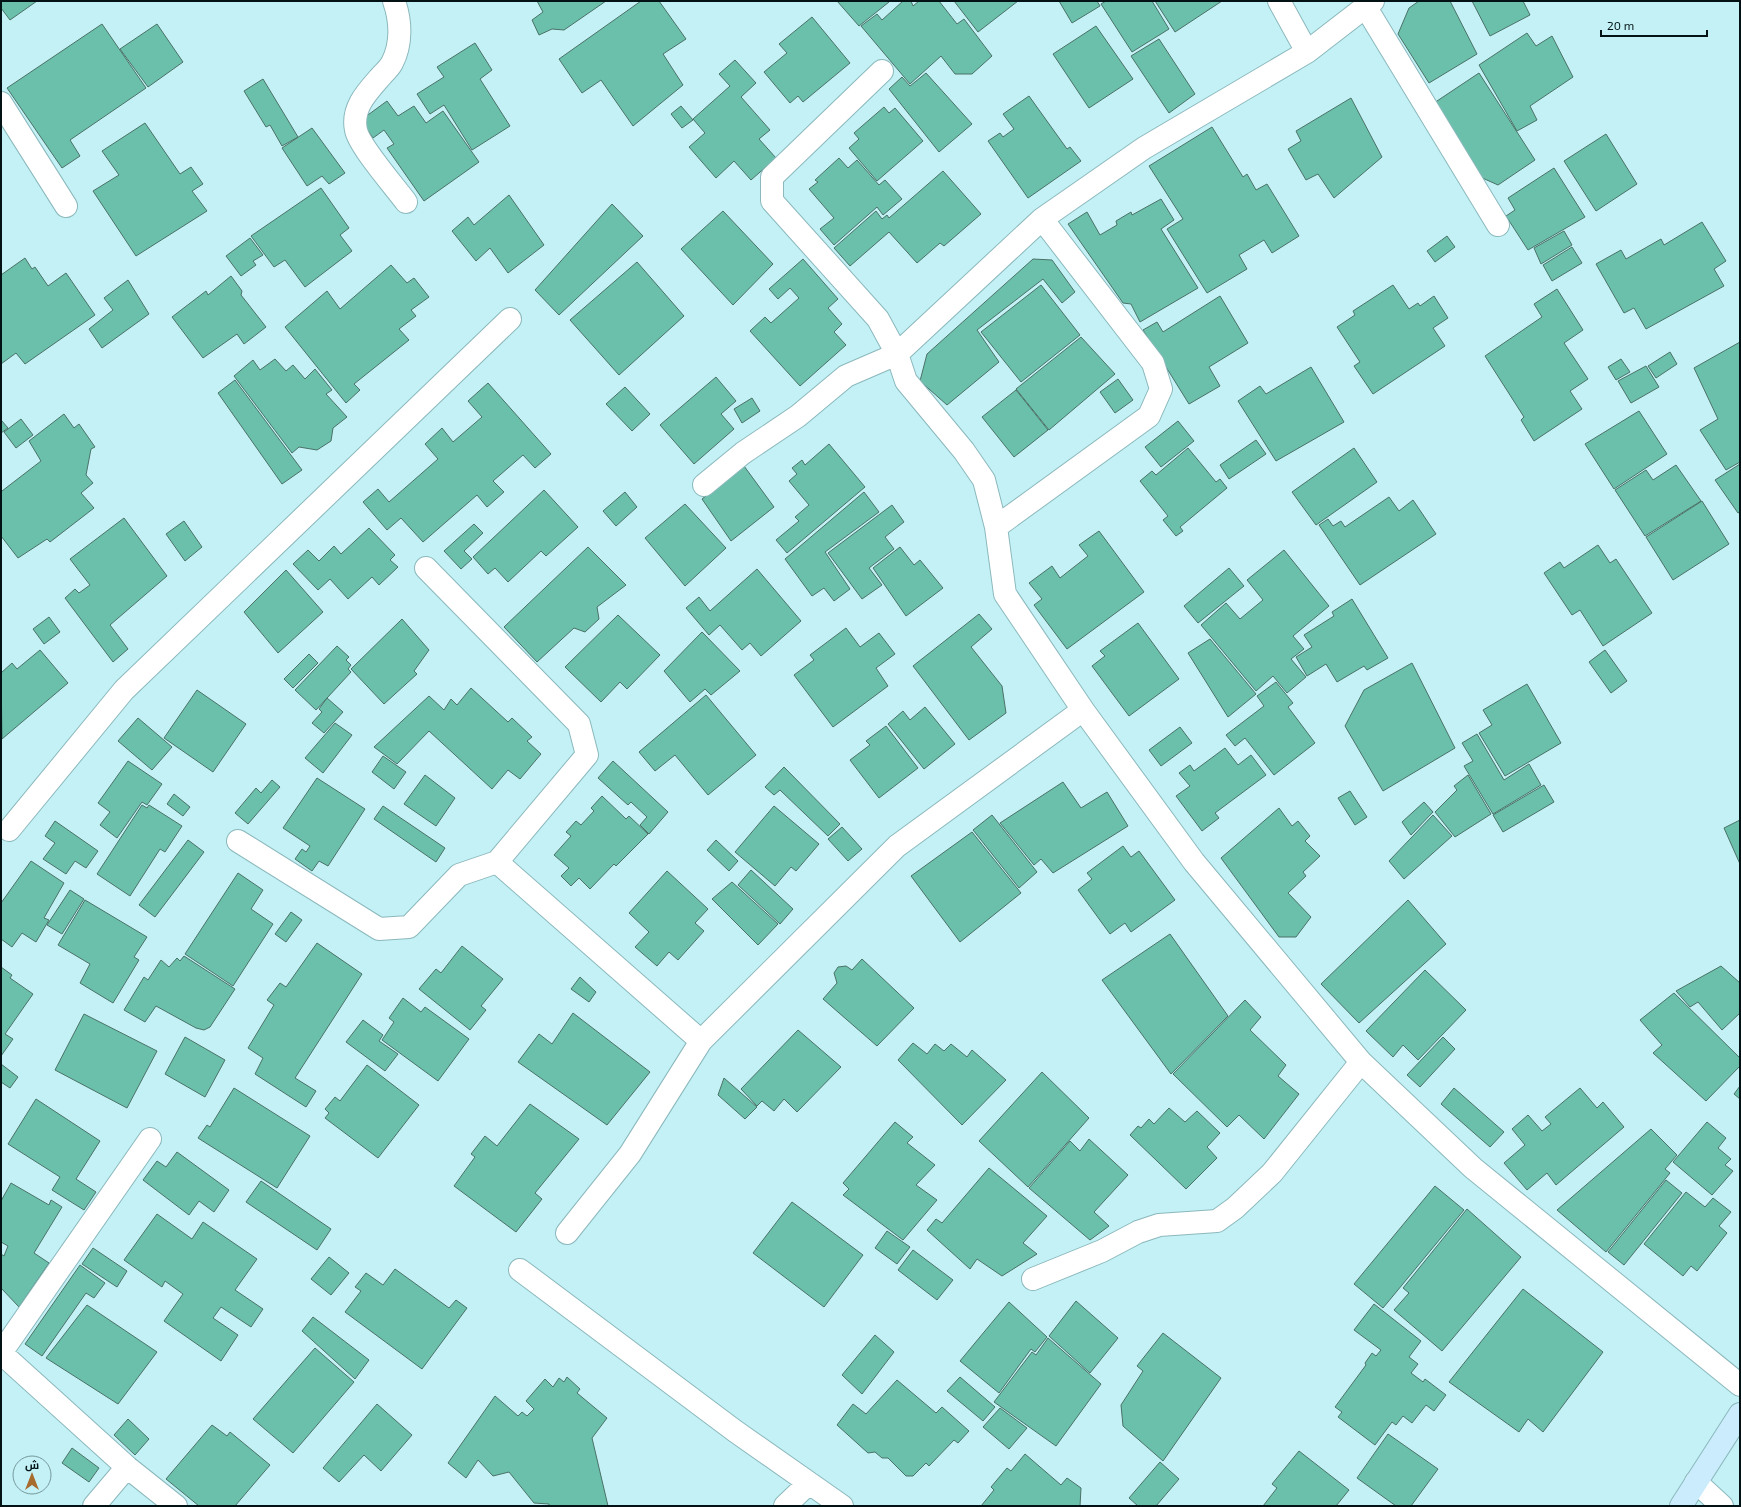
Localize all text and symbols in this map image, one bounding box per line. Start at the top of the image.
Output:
scale bar [1601,12,1707,38]
text: 20 m [1607,18,1634,32]
north arrow [12,1455,52,1495]
text: ش [25,1458,39,1472]

